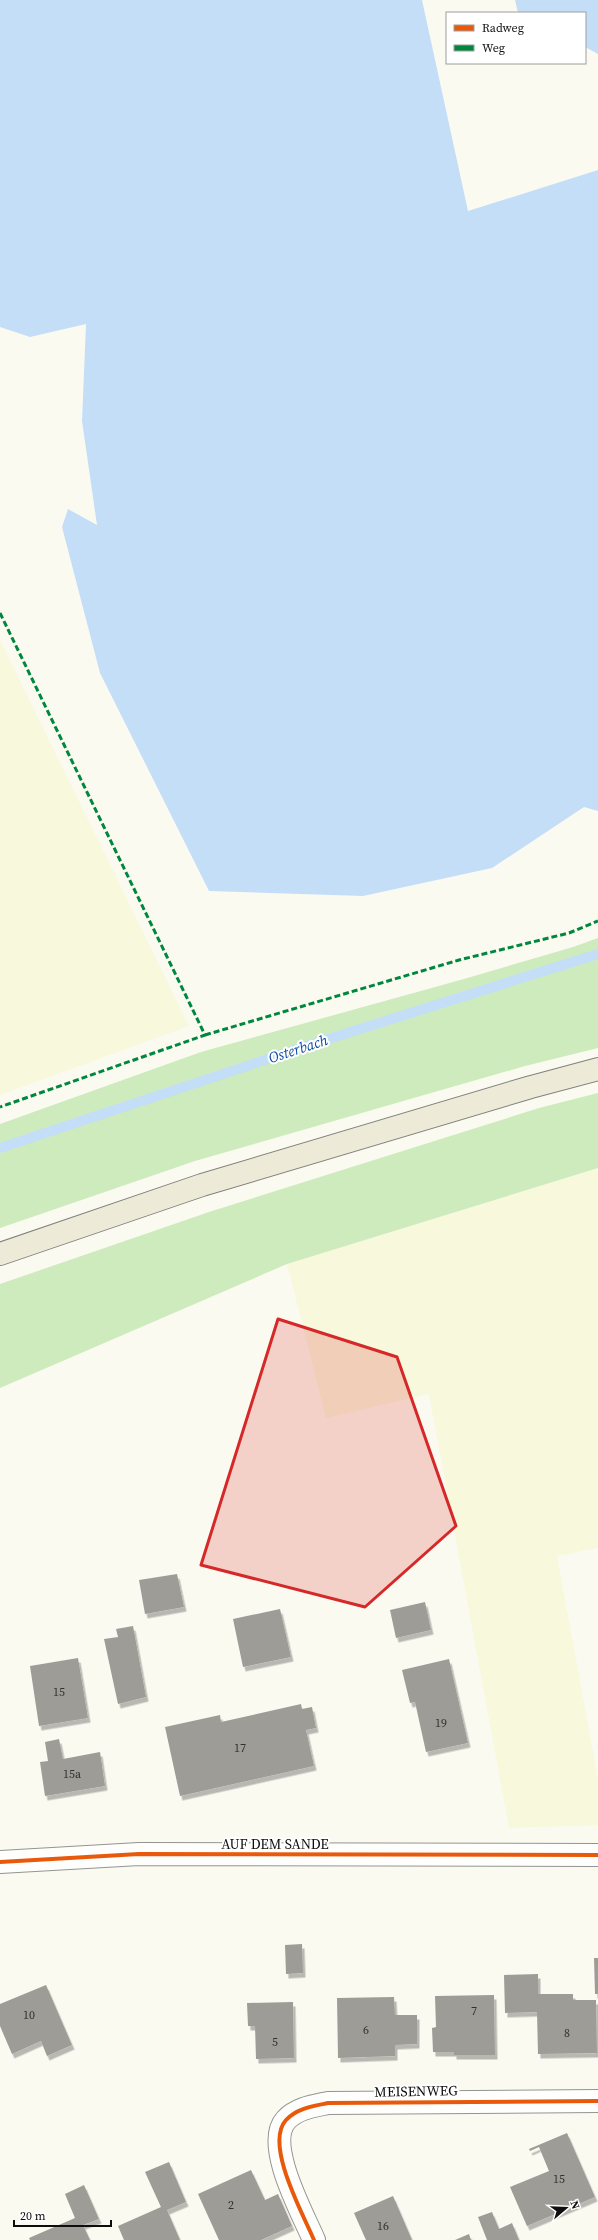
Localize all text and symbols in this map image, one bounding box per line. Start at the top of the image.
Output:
legend [446,12,586,64]
text: Radweg [482,20,524,36]
text: Weg [482,40,505,56]
water label: Osterbach [265,1029,330,1068]
house number: 15 [53,1684,65,1700]
house number: 19 [435,1715,447,1731]
house number: 17 [234,1740,246,1756]
house number: 15a [63,1766,82,1782]
street label: AUF DEM SANDE [221,1834,329,1854]
house number: 7 [471,2003,477,2019]
house number: 10 [23,2007,35,2023]
house number: 6 [363,2022,369,2038]
house number: 8 [564,2025,570,2041]
house number: 5 [272,2034,278,2050]
street label: MEISENWEG [374,2080,458,2102]
house number: 15 [553,2171,565,2187]
north arrow [546,2188,586,2228]
house number: 2 [228,2197,234,2213]
text: N [567,2199,583,2211]
scale bar [14,2202,111,2228]
text: 20 m [20,2208,46,2224]
house number: 16 [377,2218,389,2234]

